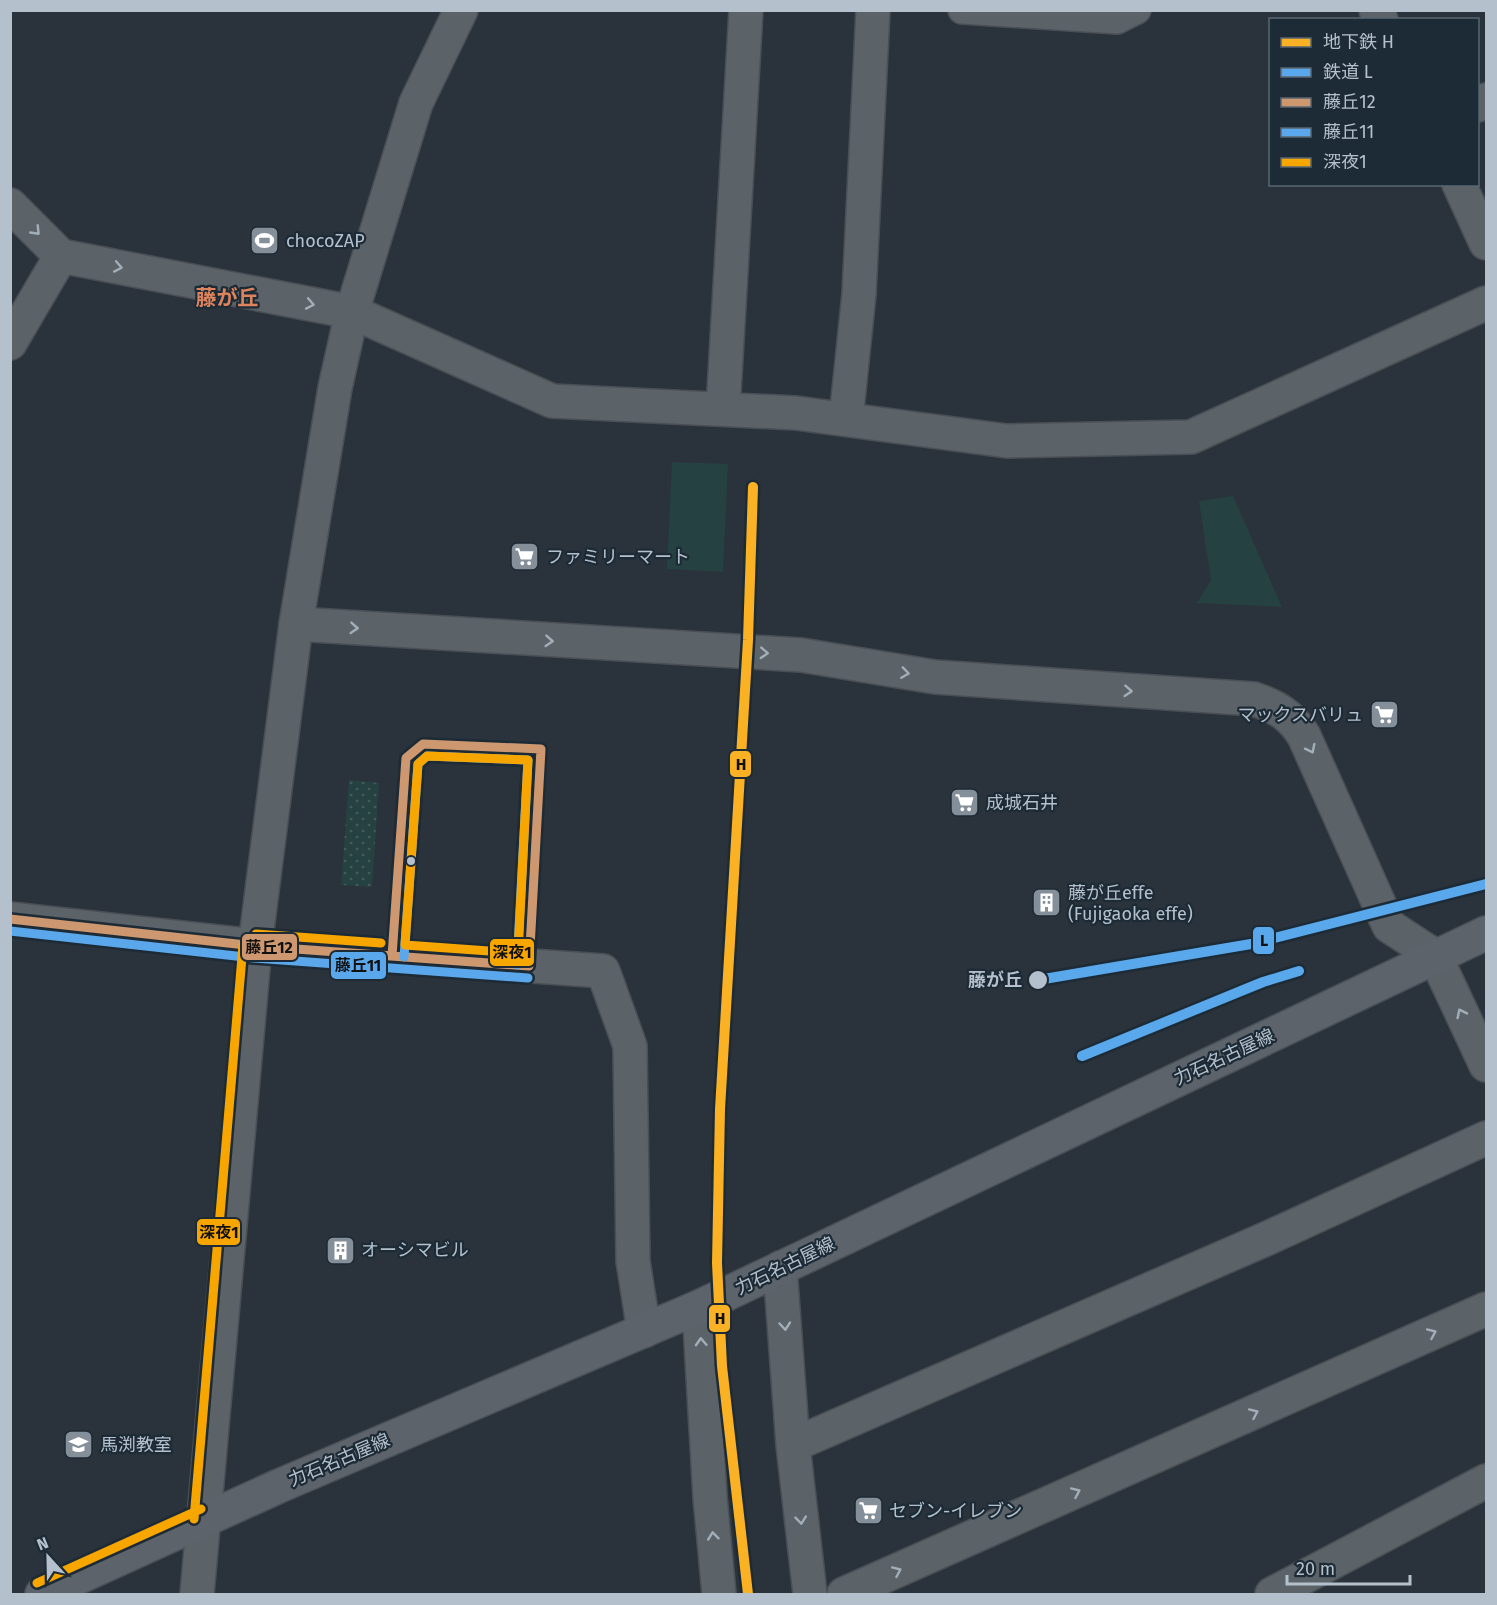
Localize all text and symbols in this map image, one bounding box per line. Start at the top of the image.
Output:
legend [1269,18,1479,186]
text: 地下鉄 H [1323,31,1394,53]
text: 鉄道 L [1323,61,1373,83]
text: 藤丘12 [1323,91,1376,113]
text: 藤丘11 [1323,121,1374,143]
text: 深夜1 [1323,151,1367,173]
one-way arrow [28,223,39,234]
sports icon: chocoZAP [249,225,281,257]
place label: chocoZAP [286,230,365,252]
one-way arrow [113,260,123,273]
district label: 藤が丘 [196,285,259,311]
one-way arrow [305,297,315,310]
supermarket icon: ファミリーマート [509,541,541,573]
place label: ファミリーマート [546,546,690,568]
one-way arrow [349,621,359,634]
one-way arrow [544,634,553,647]
one-way arrow [760,647,769,660]
one-way arrow [900,666,909,678]
one-way arrow [1123,684,1132,697]
supermarket icon: マックスバリュ [1368,699,1400,731]
place label: マックスバリュ [1238,704,1363,726]
one-way arrow [1303,743,1315,754]
line badge: H [729,750,752,778]
text: H [736,755,746,774]
supermarket icon: 成城石井 [949,787,981,819]
place label: 成城石井 [986,792,1058,814]
unlabelled marker [405,855,417,867]
place label: 藤が丘effe (Fujigaoka effe) [1068,882,1193,925]
building icon: 藤が丘effe (Fujigaoka effe) [1031,887,1063,919]
line badge: L [1252,926,1275,955]
text: L [1260,931,1268,950]
line badge: 藤丘12 [241,933,298,961]
text: 藤丘12 [245,938,293,957]
line badge: 深夜1 [489,938,535,967]
text: 深夜1 [492,943,532,962]
line badge: 藤丘11 [330,951,387,980]
text: 藤丘11 [335,956,381,975]
place label: 藤が丘 [968,969,1022,991]
marker: 藤が丘 [1027,969,1049,991]
one-way arrow [1456,1008,1468,1019]
street label: 力石名古屋線 [1170,1024,1278,1090]
line badge: 深夜1 [196,1218,241,1246]
text: 深夜1 [199,1223,239,1242]
street label: 力石名古屋線 [732,1232,838,1300]
building icon: オーシマビル [324,1234,356,1266]
place label: オーシマビル [361,1239,469,1261]
line badge: H [708,1304,731,1333]
text: H [715,1309,725,1328]
one-way arrow [778,1322,791,1331]
one-way arrow [1425,1329,1436,1341]
one-way arrow [694,1337,707,1346]
one-way arrow [1247,1409,1258,1421]
school or university icon: 馬渕教室 [63,1429,95,1461]
street label: 力石名古屋線 [285,1429,393,1491]
place label: 馬渕教室 [100,1434,172,1456]
one-way arrow [1069,1487,1080,1499]
supermarket icon: セブン-イレブン [852,1495,884,1527]
place label: セブン-イレブン [889,1500,1022,1522]
one-way arrow [794,1516,807,1525]
north arrow [18,1527,78,1587]
one-way arrow [707,1532,720,1541]
text: N [34,1533,51,1554]
scale bar [1287,1548,1410,1586]
text: 20 m [1296,1558,1335,1580]
one-way arrow [891,1566,902,1578]

